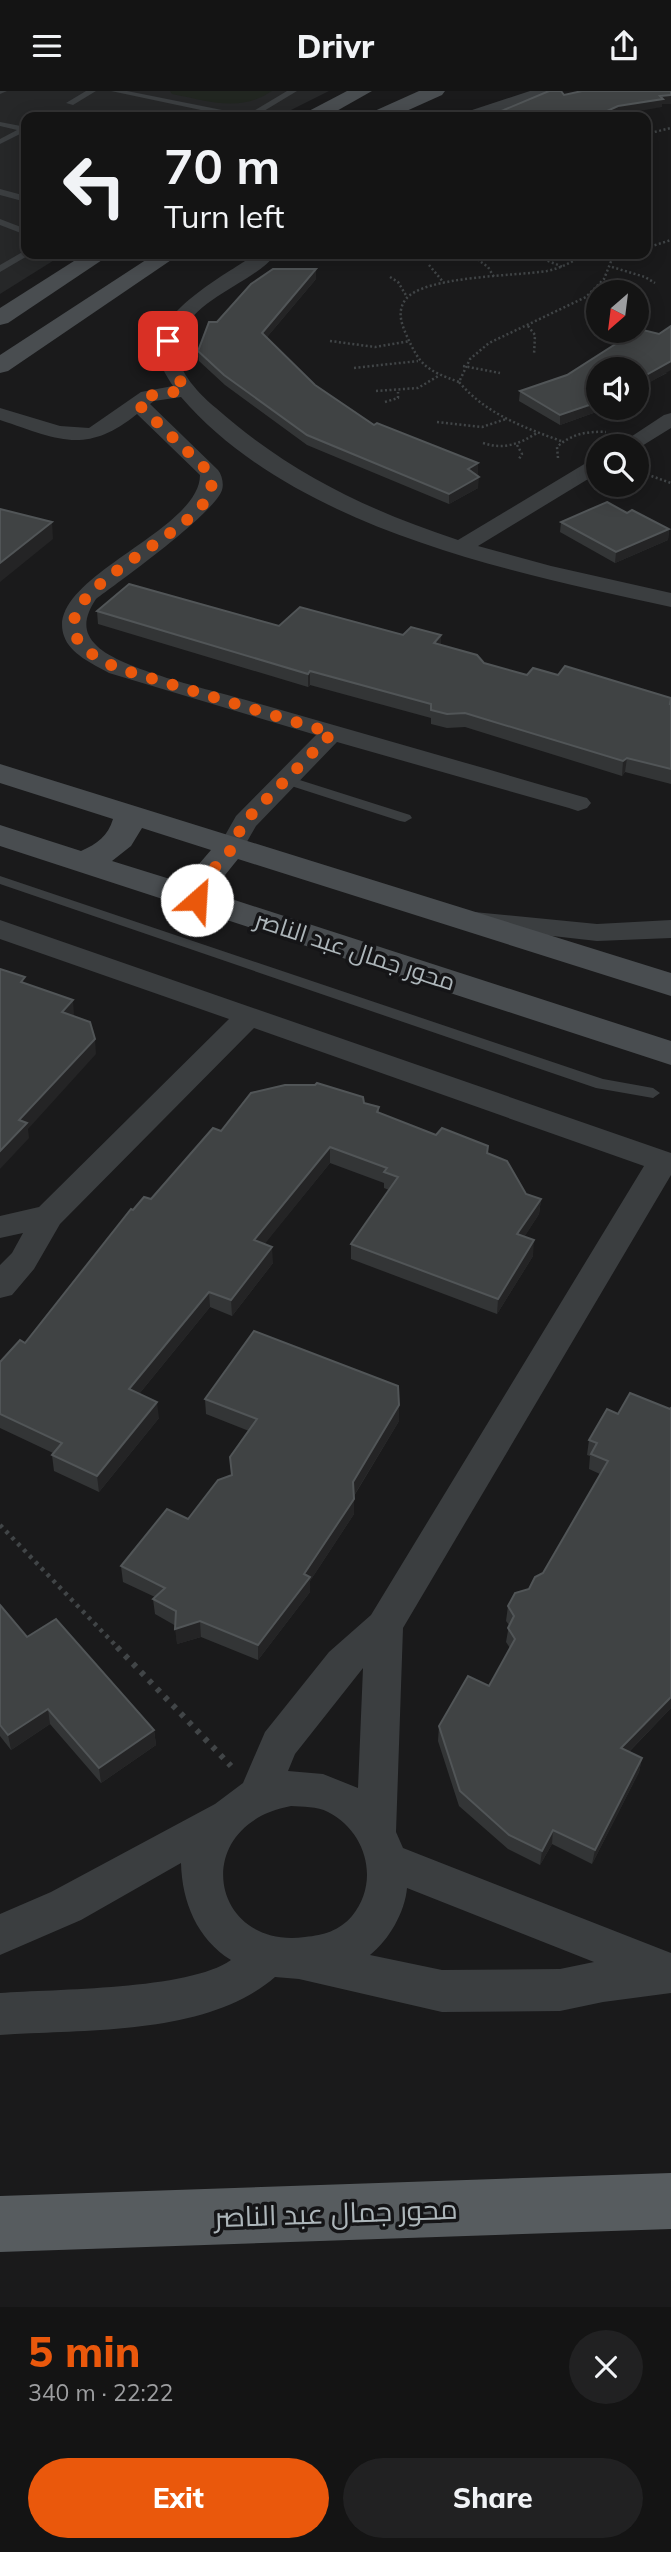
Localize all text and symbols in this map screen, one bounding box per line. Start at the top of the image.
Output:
text: Drivr [297,26,374,66]
icon: menu [28,27,66,65]
icon: share [605,27,643,65]
text: 70 m [164,135,280,196]
icon: left [49,140,140,231]
text: Turn left [164,196,284,236]
north arrow [586,280,649,343]
map controls [586,280,649,497]
pin [138,311,198,371]
icon: arrive [149,322,187,360]
button: sound [586,357,649,420]
button: search [586,434,649,497]
position arrow [160,863,234,937]
street label: محور جمال عبد الناصر [249,903,459,997]
street label: محور جمال عبد الناصر [212,2191,458,2234]
text: 5 min [28,2325,141,2378]
button: close [569,2330,643,2404]
text: 340 m · 22:22 [28,2378,173,2407]
button: Exit [28,2458,329,2538]
button: Share [343,2458,643,2538]

